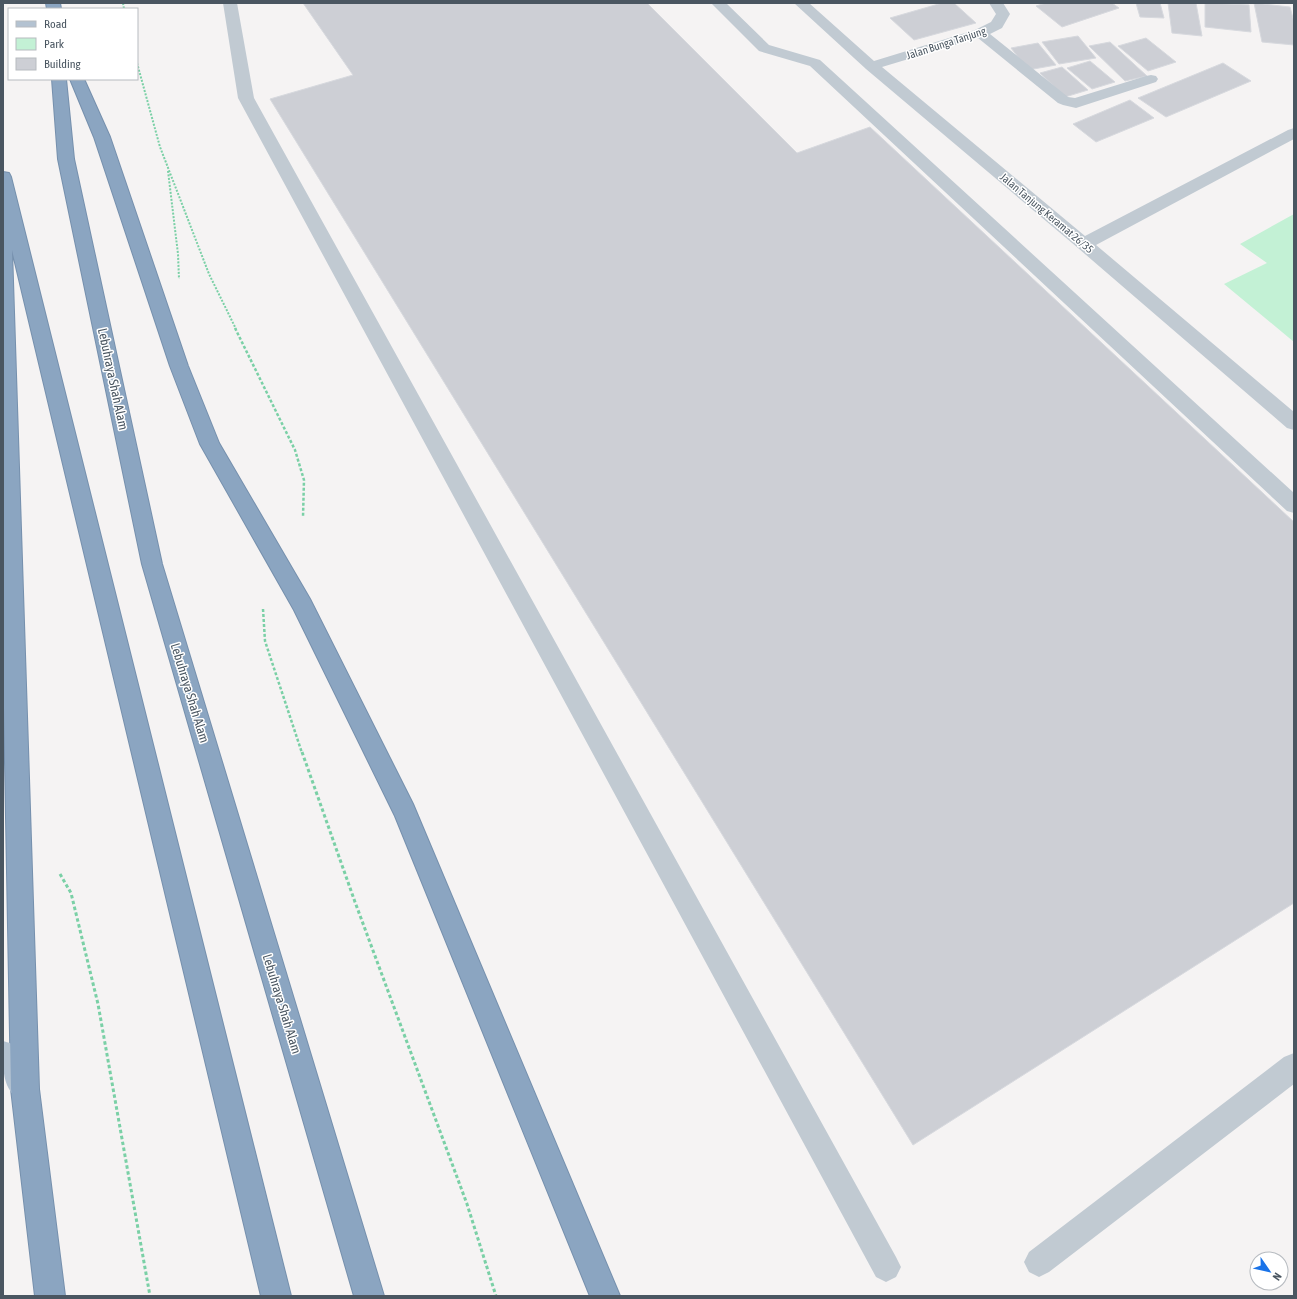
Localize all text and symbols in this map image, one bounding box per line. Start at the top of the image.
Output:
legend [8,8,138,80]
text: Road [44,17,67,31]
street label: Jalan Bunga Tanjung [905,24,988,62]
text: Park [44,37,65,51]
text: Building [44,57,82,71]
street label: Jalan Tanjung Keramat 26/35 [998,171,1096,255]
street label: Lebuhraya Shah Alam [95,327,131,431]
street label: Lebuhraya Shah Alam [168,641,212,745]
street label: Lebuhraya Shah Alam [260,952,304,1056]
north arrow [1249,1251,1289,1291]
text: N [1270,1271,1284,1283]

